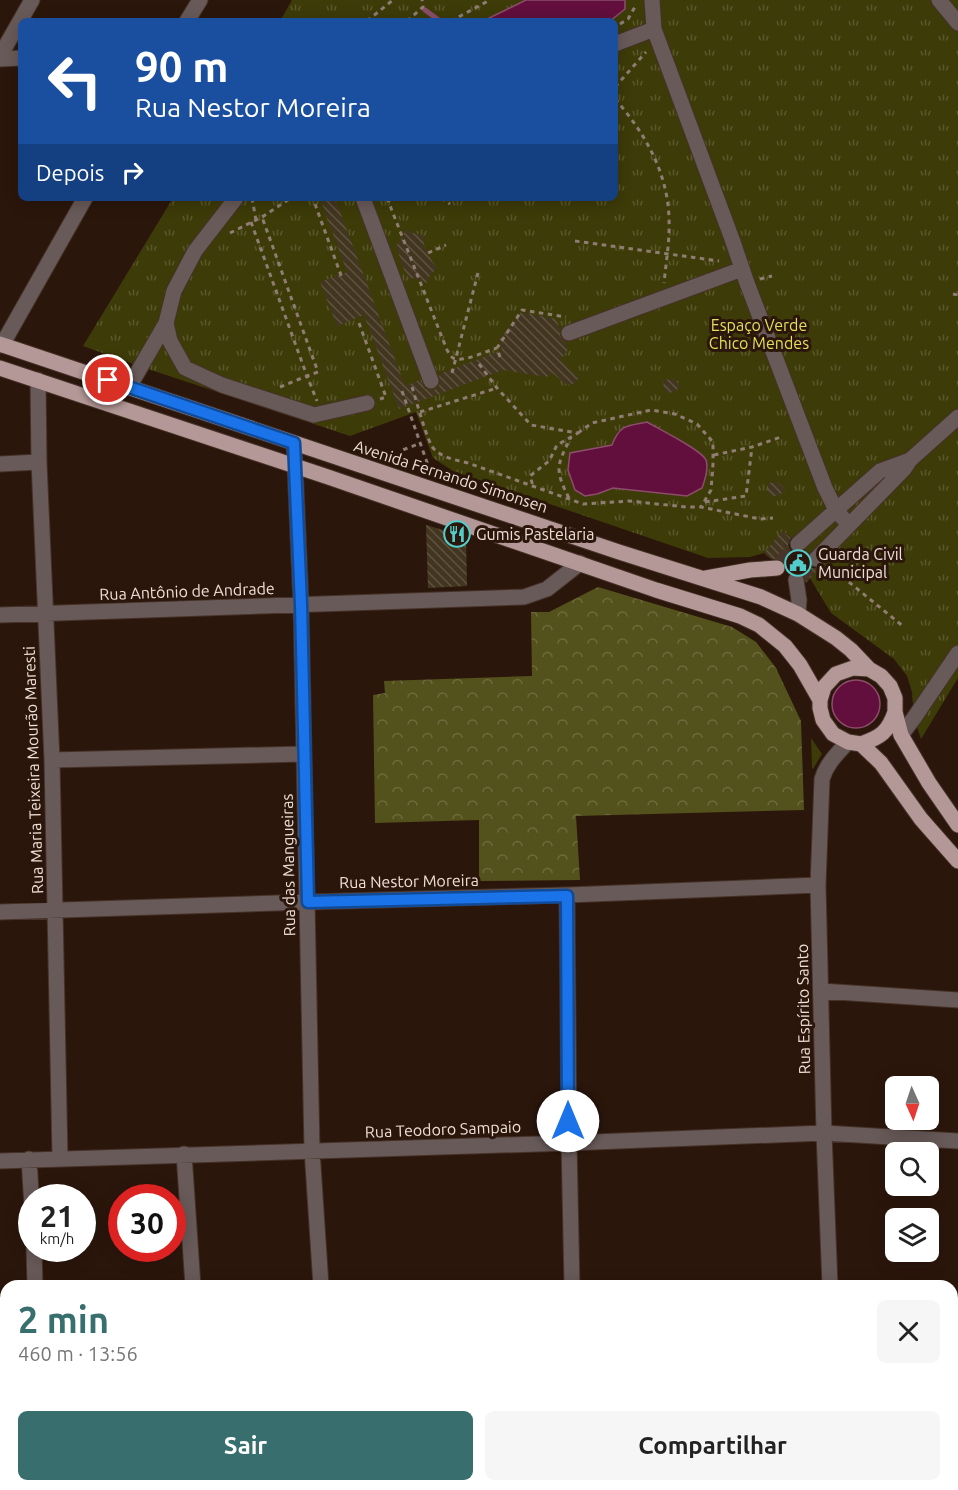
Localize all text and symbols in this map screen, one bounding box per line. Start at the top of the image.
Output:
icon: left [36,42,114,120]
text: 90 m [135,43,229,90]
text: Rua Nestor Moreira [135,92,371,122]
icon: right [116,156,149,189]
text: Depois [36,160,104,185]
park label: Espaço Verde Chico Mendes [709,316,809,352]
pin [82,354,133,405]
icon: arrive [91,363,124,396]
street label: Avenida Fernando Simonsen [352,436,550,516]
restaurant icon: Gumis Pastelaria [442,519,472,549]
place label: Gumis Pastelaria [476,525,594,543]
place label: Guarda Civil Municipal [818,545,903,581]
public building icon: Guarda Civil Municipal [783,548,813,578]
street label: Rua Antônio de Andrade [99,579,275,603]
street label: Rua Maria Teixeira Mourão Maresti [20,646,46,894]
street label: Rua das Mangueiras [278,793,298,937]
street label: Rua Nestor Moreira [339,871,479,891]
street label: Rua Espírito Santo [793,943,813,1075]
north arrow [885,1076,939,1130]
map controls [885,1076,939,1262]
position arrow [536,1089,600,1153]
street label: Rua Teodoro Sampaio [365,1117,521,1141]
button: search [885,1142,939,1196]
speed limit sign: 30 [108,1184,186,1262]
text: 21 [40,1199,74,1233]
button: layers [885,1208,939,1262]
text: km/h [40,1230,74,1247]
text: 2 min [18,1299,109,1340]
button: close [877,1300,940,1363]
text: 460 m · 13:56 [18,1342,138,1365]
button: Sair [18,1411,473,1480]
button: Compartilhar [485,1411,940,1480]

